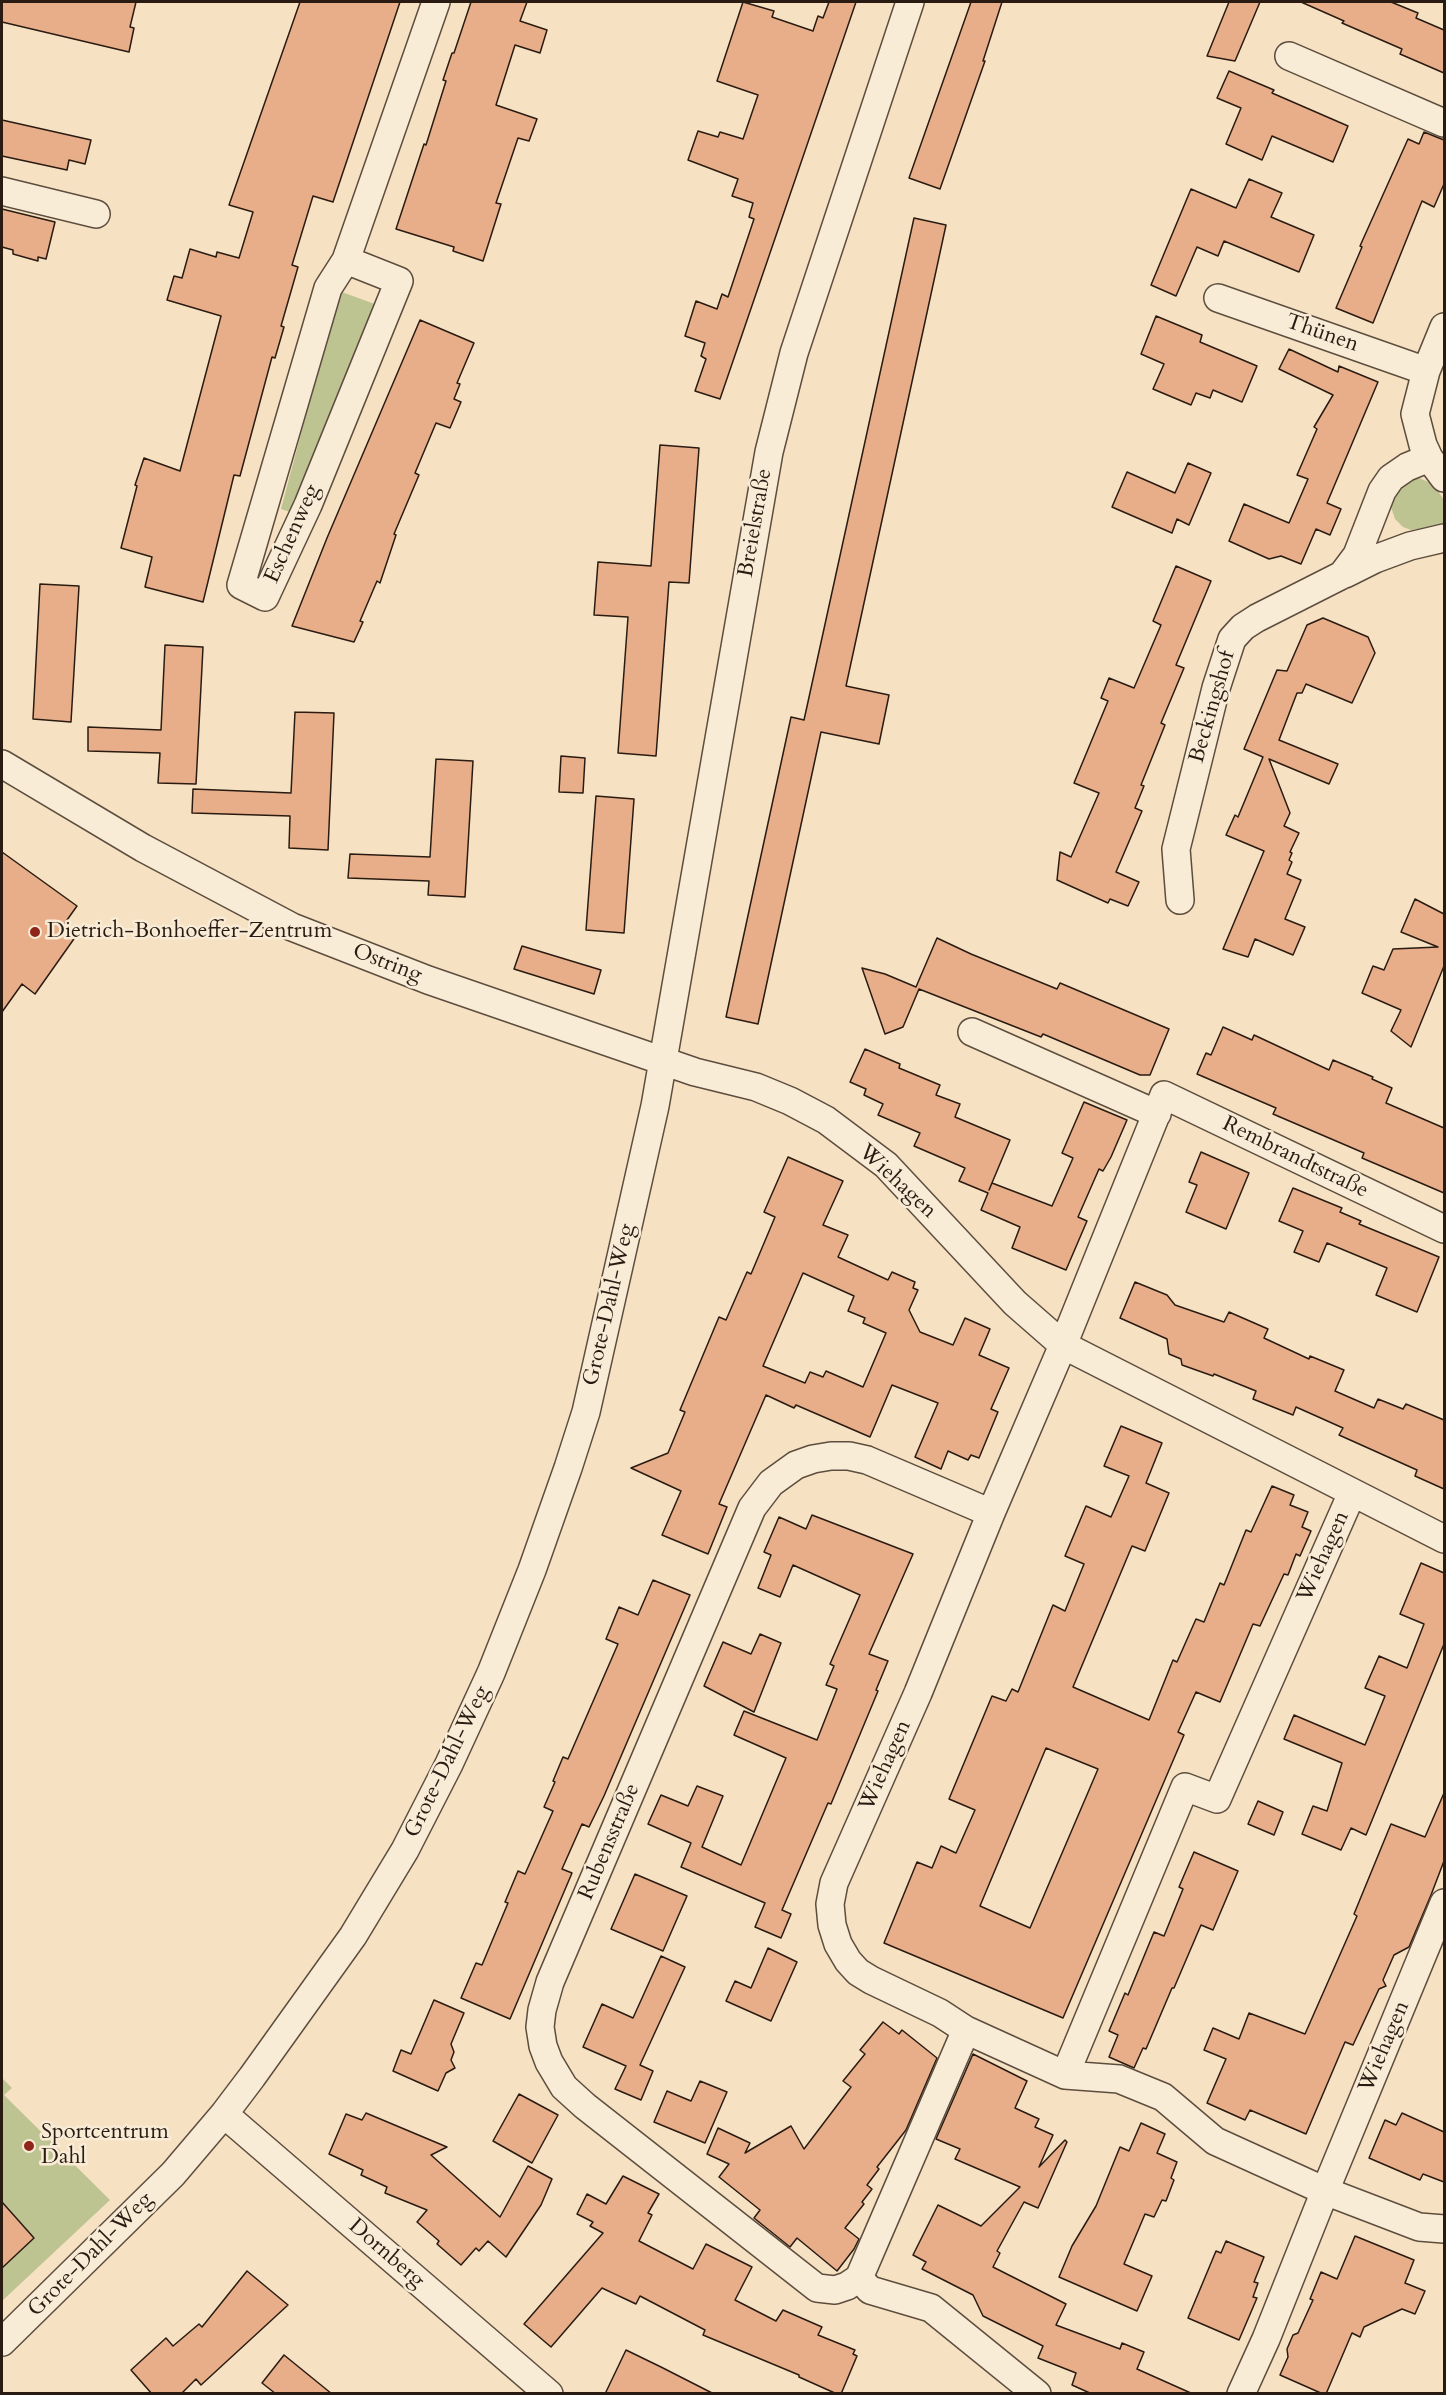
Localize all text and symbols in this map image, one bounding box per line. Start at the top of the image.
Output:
street label: Thünen [1282,309,1362,359]
street label: Breielstraße [733,467,779,579]
street label: Eschenweg [259,480,327,588]
street label: Beckingshof [1184,648,1242,766]
place label: Dietrich-Bonhoeffer-Zentrum [47,919,332,945]
marker: Dietrich-Bonhoeffer-Zentrum [28,925,42,939]
street label: Ostring [348,939,426,989]
street label: Rembrandtstraße [1218,1111,1372,1205]
street label: Wiehagen [853,1139,941,1225]
street label: Grote-Dahl-Weg [579,1221,641,1389]
street label: Wiehagen [1292,1507,1356,1607]
street label: Grote-Dahl-Weg [400,1682,496,1842]
street label: Wiehagen [854,1716,918,1816]
street label: Rubensstraße [574,1780,646,1904]
street label: Wiehagen [1354,1997,1416,2097]
place label: Sportcentrum Dahl [41,2120,169,2172]
marker: Sportcentrum Dahl [22,2139,36,2153]
street label: Grote-Dahl-Weg [23,2187,159,2323]
street label: Dornberg [342,2214,430,2294]

